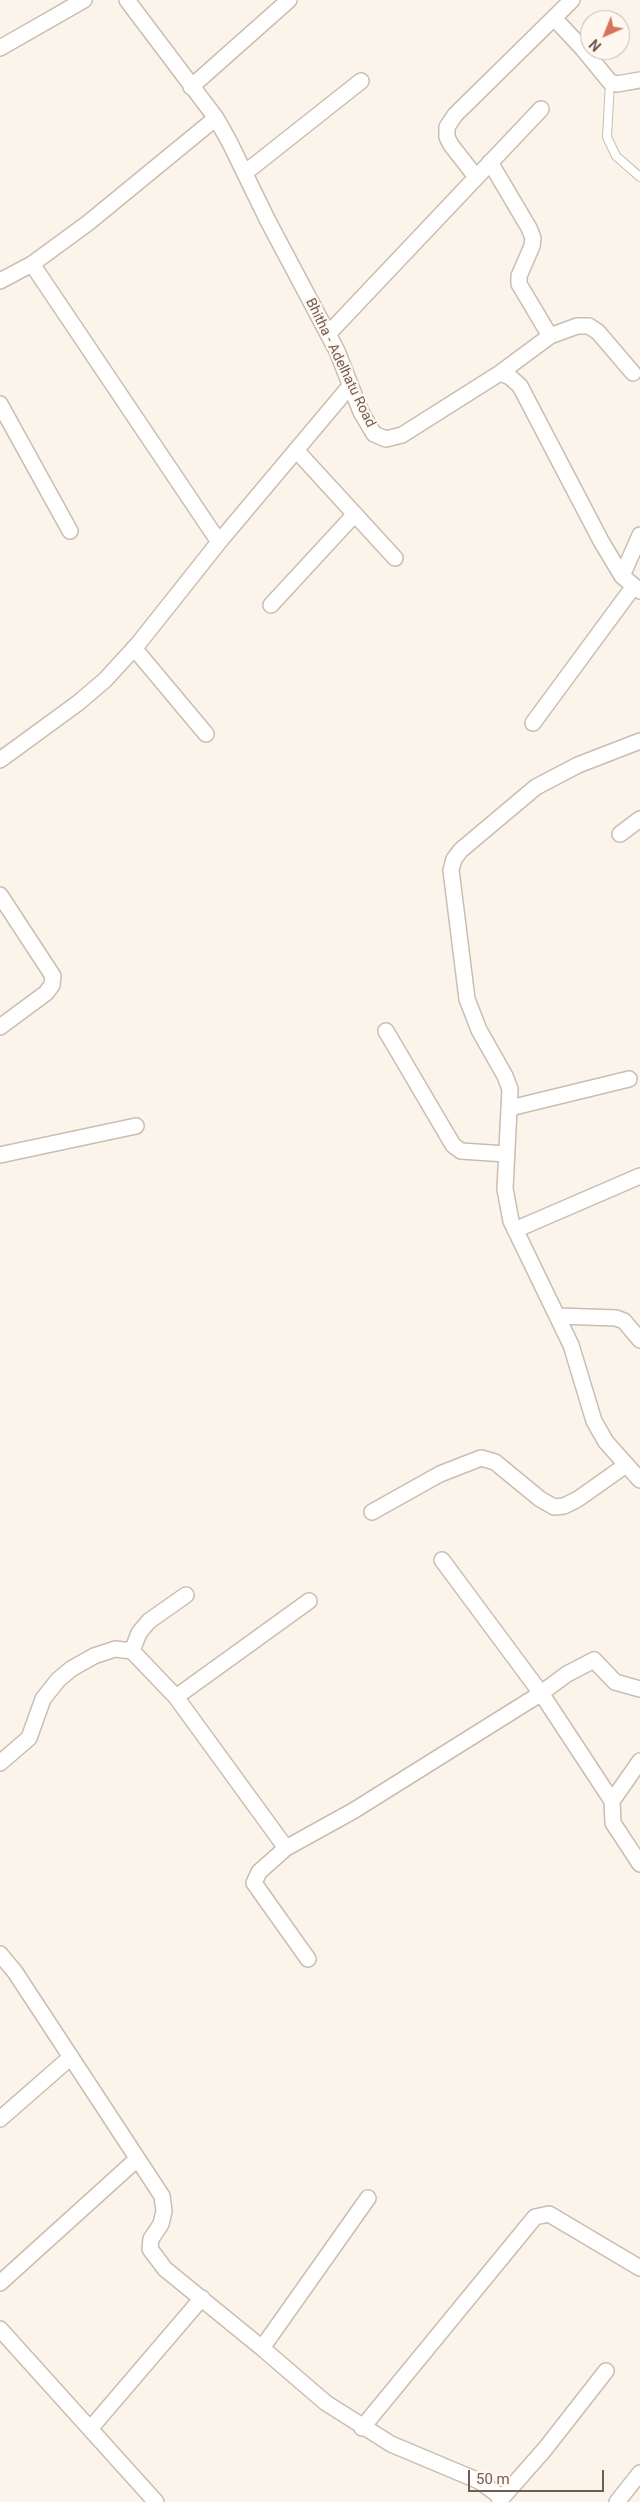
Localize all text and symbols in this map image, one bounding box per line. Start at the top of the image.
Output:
north arrow [580,10,630,60]
text: N [586,36,604,54]
street label: Bhitha - Adelhatu Road [301,296,379,430]
scale bar [470,2460,606,2492]
text: 50 m [476,2470,510,2488]

